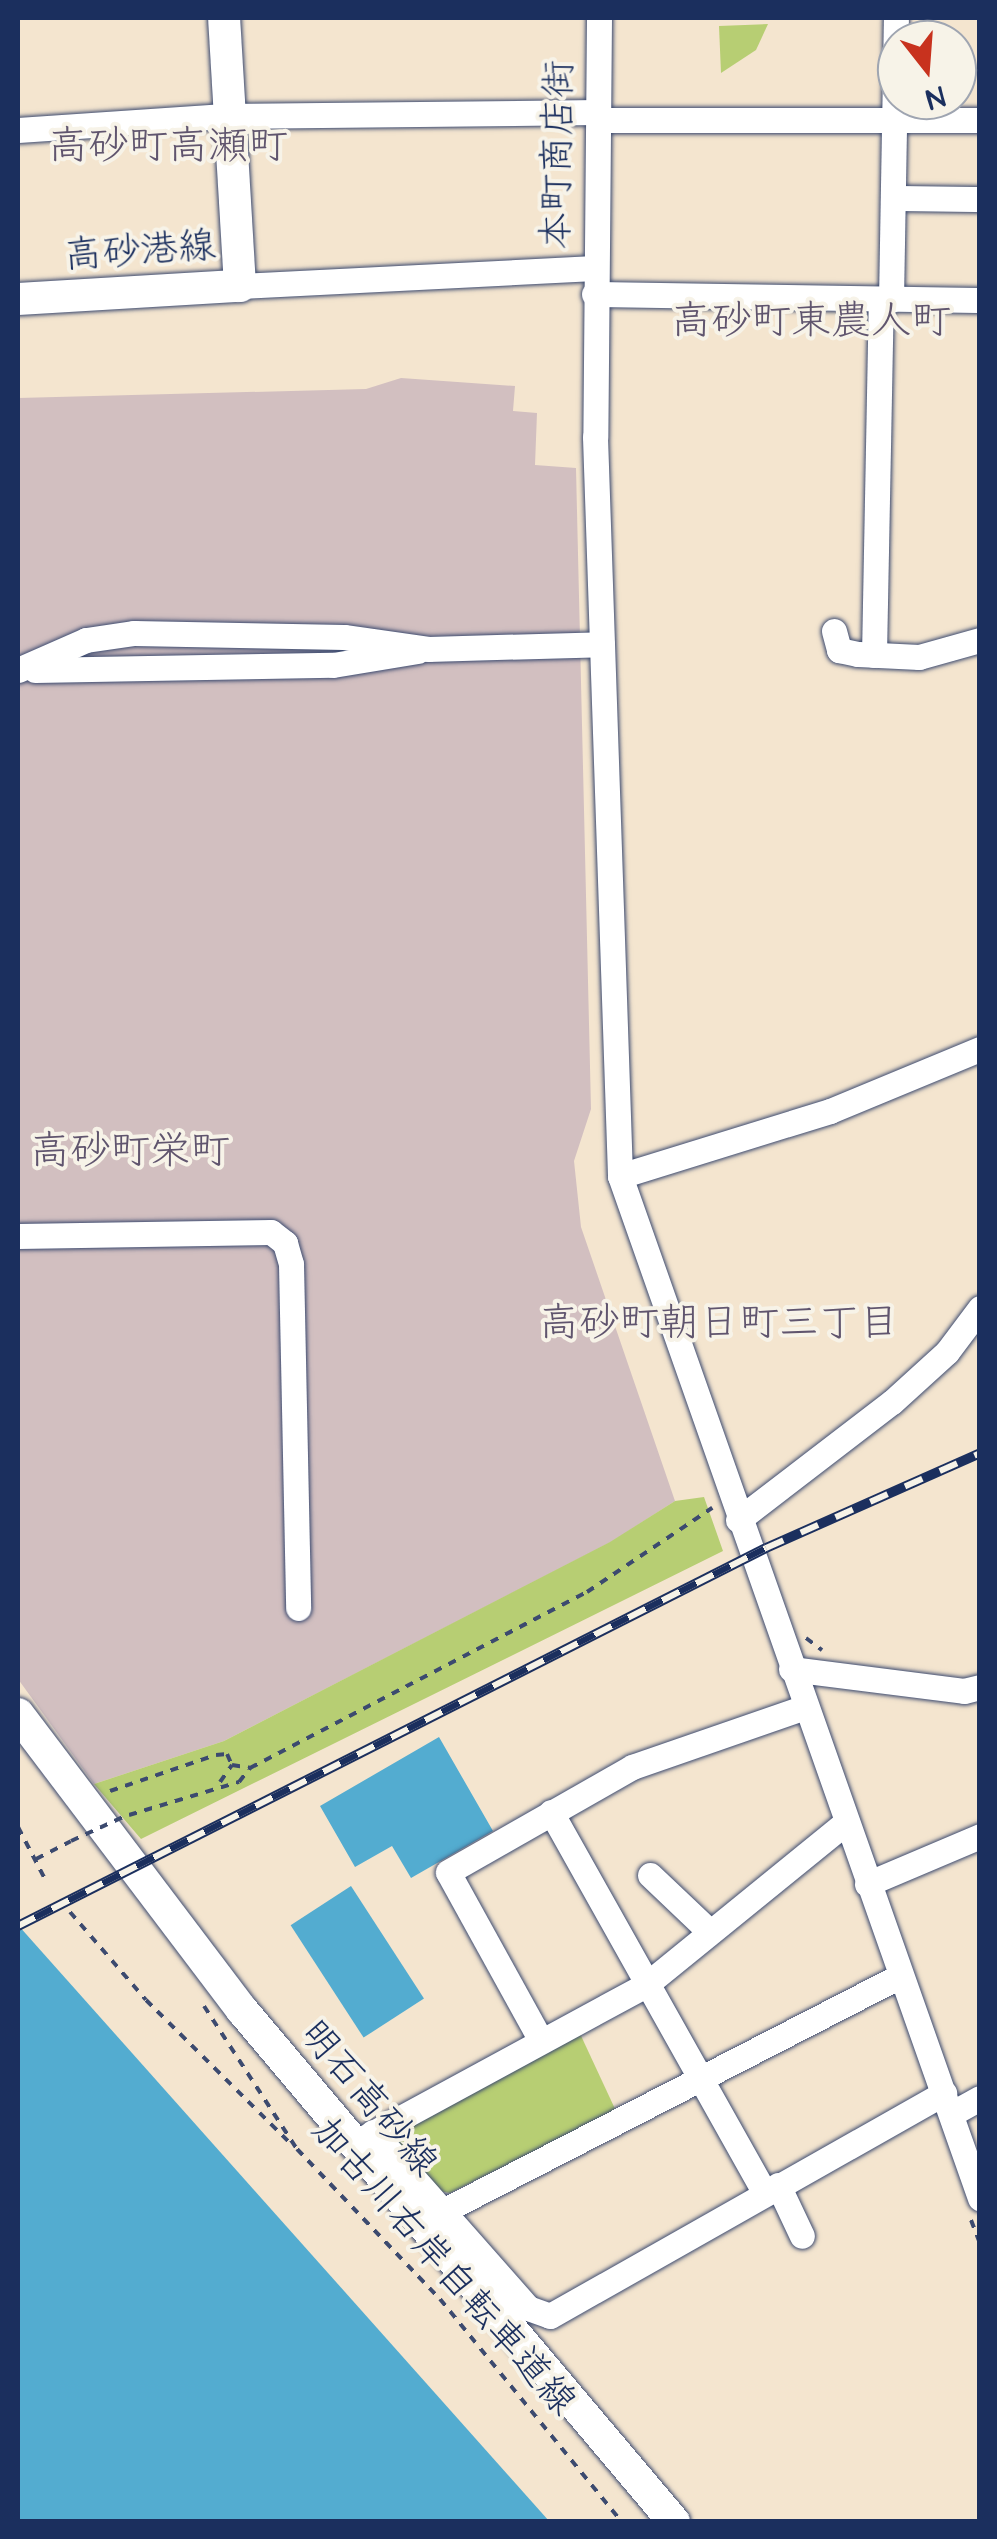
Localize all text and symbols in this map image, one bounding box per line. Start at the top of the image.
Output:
north arrow [877,20,977,120]
street label: 本町商店街 [535,60,583,250]
text: N [921,76,949,118]
district label: 高砂町高瀬町 [48,123,288,171]
street label: 高砂港線 [63,224,217,280]
district label: 高砂町東農人町 [671,298,951,346]
district label: 高砂町栄町 [30,1128,230,1176]
district label: 高砂町朝日町三丁目 [539,1300,899,1348]
street label: 明石高砂線 [289,2012,447,2186]
street label: 加古川右岸自転車道線 [301,2109,585,2425]

